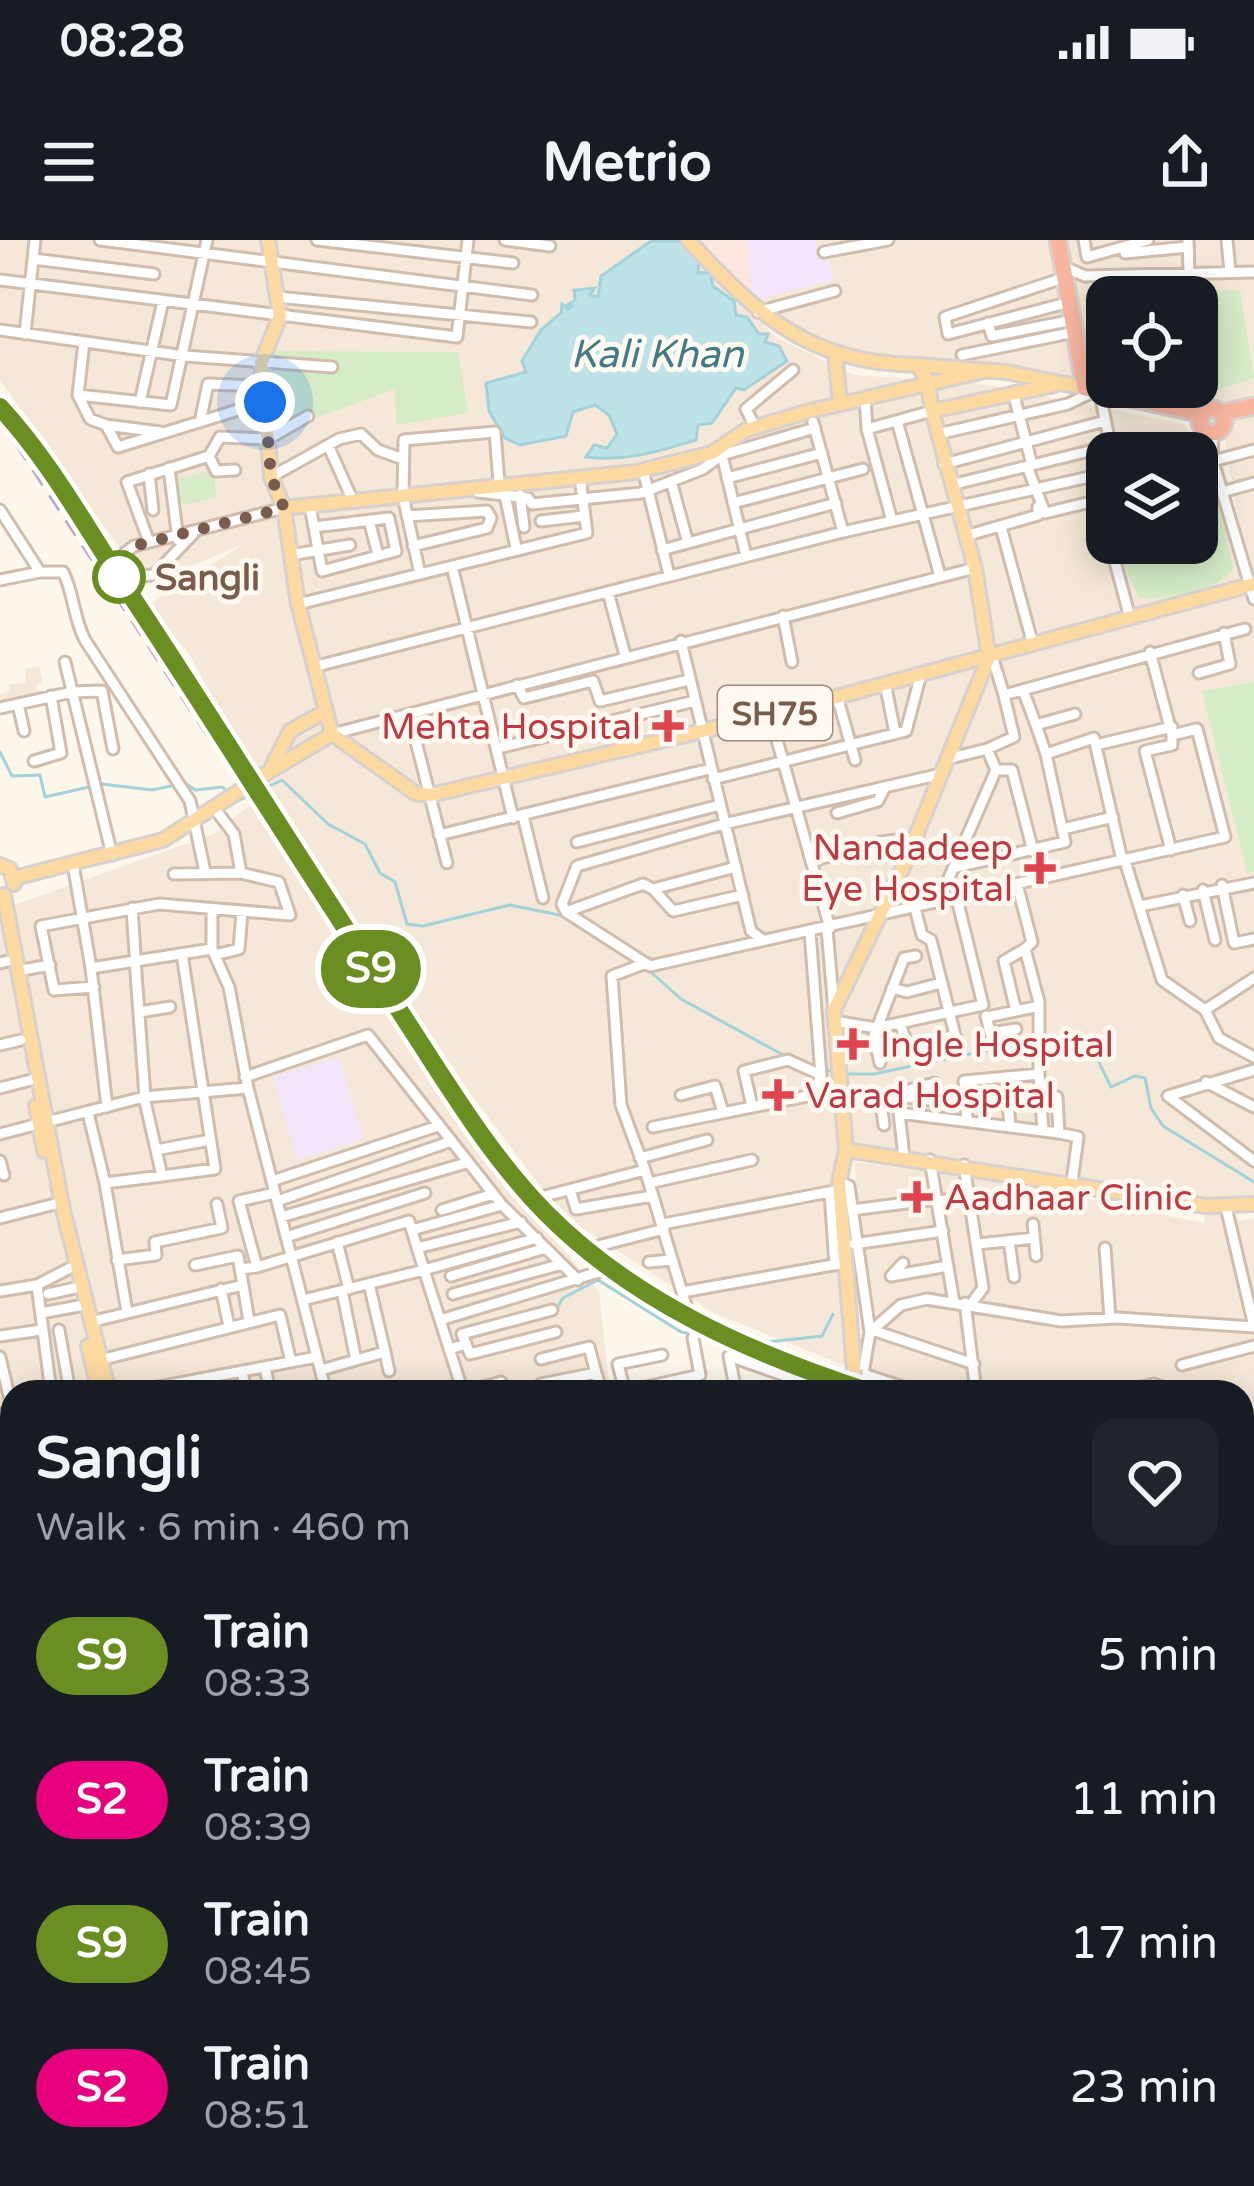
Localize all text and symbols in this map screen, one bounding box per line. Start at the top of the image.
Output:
text: 08:28 [60,15,185,69]
icon: menu [36,129,102,195]
icon: share [1152,129,1218,195]
text: Metrio [542,130,712,195]
map controls [1086,276,1218,564]
button: locate [1086,276,1218,408]
water label: Kali Khan [570,331,745,378]
your location [235,372,295,432]
button: layers [1086,432,1218,564]
marker: Sangli [94,552,144,602]
place label: Sangli [155,557,260,600]
road number: SH75 [718,686,832,740]
place label: Mehta Hospital [381,706,641,749]
marker: Mehta Hospital [652,710,684,742]
place label: Nandadeep Eye Hospital [801,827,1013,911]
marker: Nandadeep Eye Hospital [1024,852,1056,884]
line badge: S9 [317,930,425,1008]
text: S9 [345,943,397,994]
place label: Ingle Hospital [880,1024,1114,1067]
marker: Ingle Hospital [837,1028,869,1060]
place label: Varad Hospital [805,1075,1055,1118]
marker: Varad Hospital [762,1079,794,1111]
place label: Aadhaar Clinic [944,1177,1192,1220]
marker: Aadhaar Clinic [901,1181,933,1213]
button: heart [1092,1419,1218,1545]
text: Sangli [36,1425,202,1493]
text: Walk · 6 min · 460 m [36,1504,411,1551]
text: Train [204,1606,310,1660]
text: 5 min [1098,1629,1218,1683]
text: S9 [76,1630,128,1681]
text: 08:33 [204,1660,312,1707]
text: Train [204,1750,310,1804]
text: 11 min [1070,1773,1218,1827]
text: S2 [76,1774,128,1825]
text: 08:39 [204,1804,312,1851]
text: Train [204,1894,310,1948]
text: 17 min [1070,1917,1218,1971]
text: S9 [76,1918,128,1969]
text: 08:45 [204,1948,312,1995]
text: Train [204,2038,310,2092]
text: 23 min [1070,2061,1218,2115]
text: S2 [76,2062,128,2113]
text: 08:51 [204,2092,312,2139]

